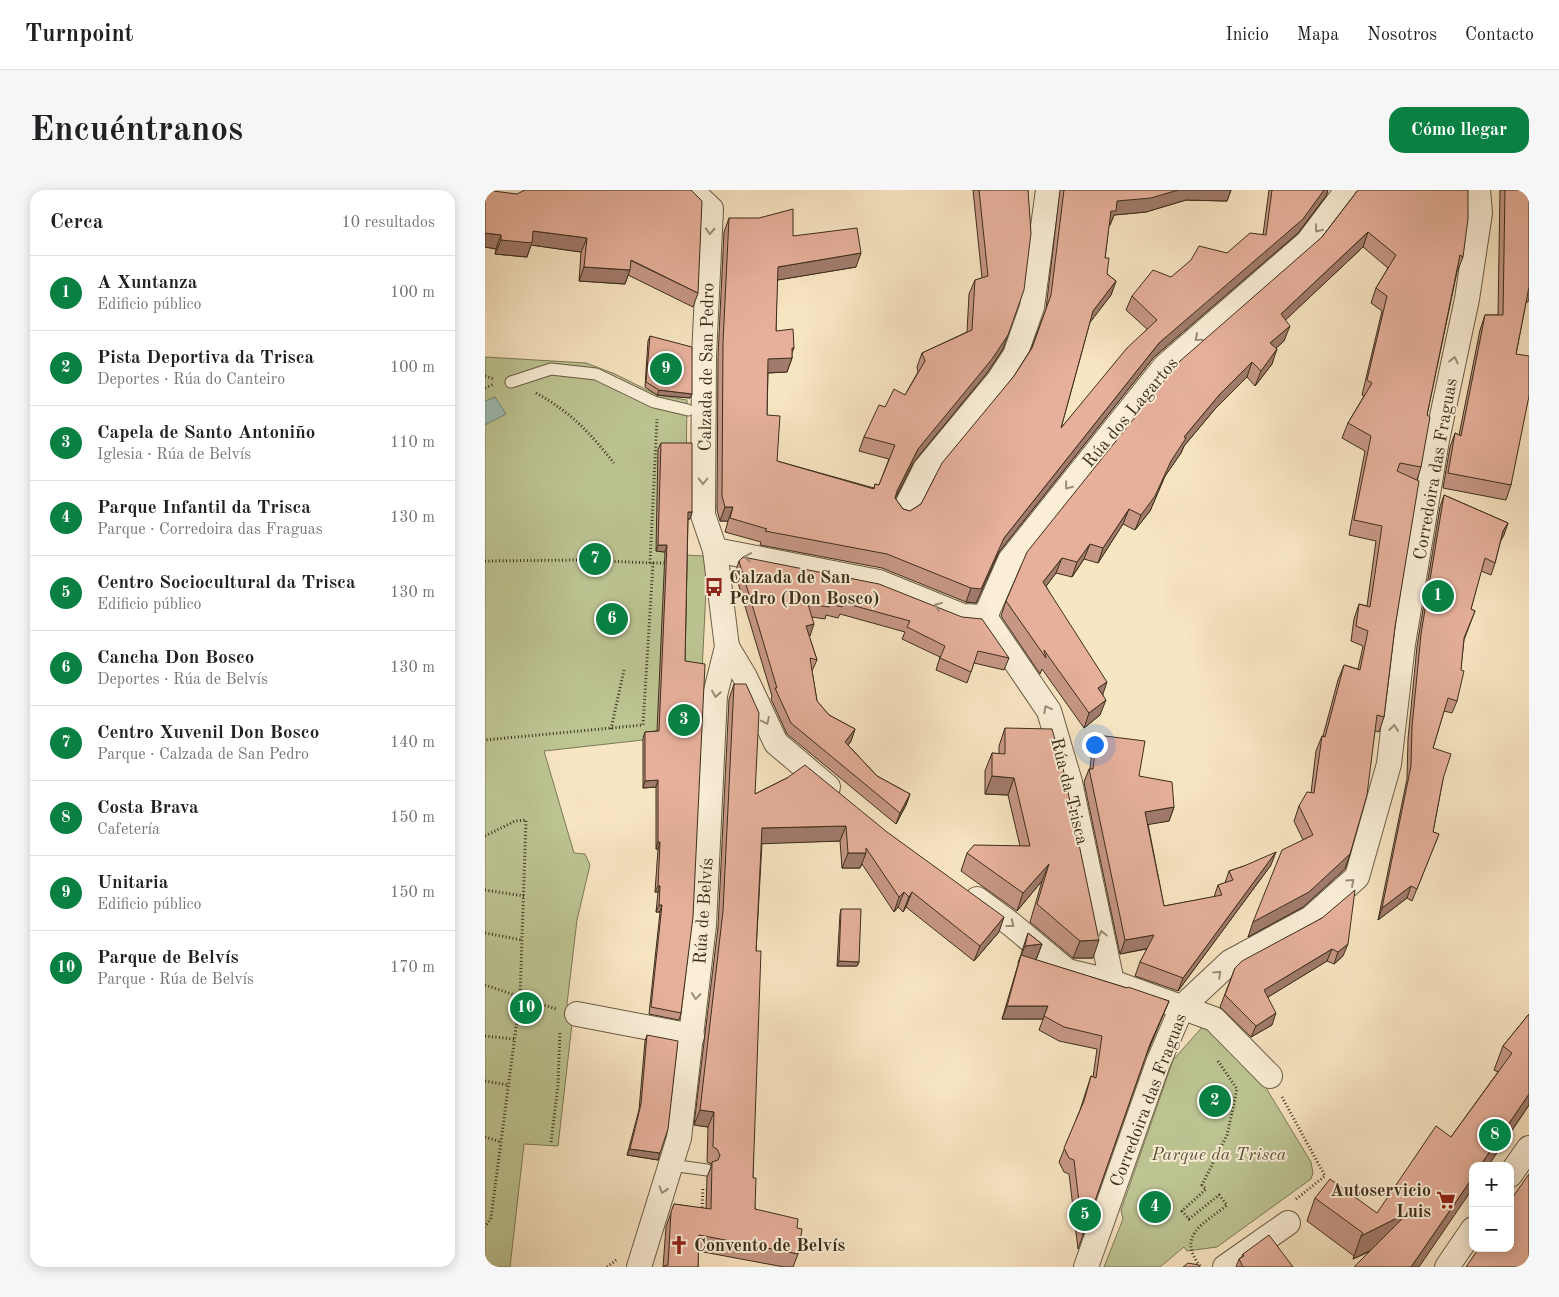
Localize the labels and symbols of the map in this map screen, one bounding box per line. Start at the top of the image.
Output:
one-way arrow [1315,223,1324,233]
one-way arrow [704,227,715,235]
street label: Calzada de San Pedro [697,282,717,452]
one-way arrow [1194,332,1203,341]
pin: 9 [650,350,682,388]
street label: Rúa dos Lagartos [1080,354,1182,471]
one-way arrow [1449,356,1459,365]
street label: Corredoira das Fraguas [1411,377,1461,561]
one-way arrow [698,477,708,485]
one-way arrow [1066,480,1074,489]
pin: 7 [579,540,611,578]
one-way arrow [744,552,753,562]
place label: Calzada de San Pedro (Don Bosco) [729,569,879,608]
bus stop icon: Calzada de San Pedro (Don Bosco) [703,576,725,598]
pin: 1 [1422,577,1454,615]
pin: 6 [596,600,628,638]
one-way arrow [935,602,943,612]
one-way arrow [711,690,721,699]
pin: 3 [668,701,700,739]
one-way arrow [1043,705,1053,714]
one-way arrow [760,716,770,725]
one-way arrow [1388,723,1399,731]
your location [1082,732,1108,758]
street label: Rúa da Trisca [1047,736,1091,847]
street label: Rúa de Belvís [691,857,717,965]
one-way arrow [1345,879,1354,888]
one-way arrow [1005,918,1014,926]
one-way arrow [1097,930,1108,939]
one-way arrow [1212,970,1221,979]
pin: 10 [510,989,542,1027]
one-way arrow [691,992,702,1000]
street label: Corredoira das Fraguas [1108,1011,1190,1190]
pin: 2 [1199,1082,1231,1120]
pin: 8 [1479,1116,1511,1154]
park label: Parque da Trisca [1151,1146,1287,1164]
place label: Autoservicio Luis [1330,1182,1431,1221]
one-way arrow [659,1186,669,1194]
pin: 4 [1139,1188,1171,1226]
supermarket icon: Autoservicio Luis [1435,1189,1457,1211]
pin: 5 [1069,1196,1101,1234]
church icon: Convento de Belvís [668,1234,690,1256]
place label: Convento de Belvís [694,1237,846,1255]

